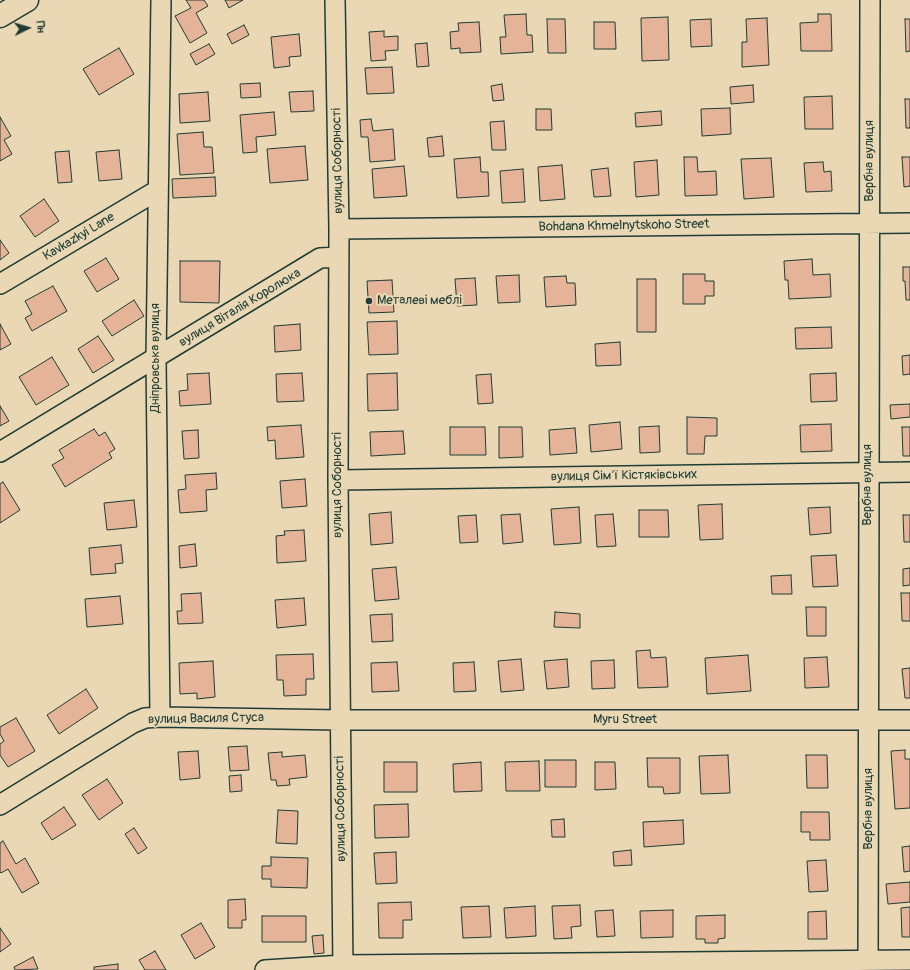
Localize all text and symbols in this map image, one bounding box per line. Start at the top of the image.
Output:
north arrow [8,8,48,48]
text: Пн [33,20,47,34]
street label: вулиця Соборності [329,108,347,214]
street label: Вербна вулиця [862,120,878,202]
street label: Kavkazkyi Lane [40,209,118,265]
street label: Bohdana Khmelnytskoho Street [538,217,710,235]
street label: вулиця Віталія Королюка [176,265,304,351]
place label: Металеві меблі [377,293,462,309]
marker: Металеві меблі [364,296,374,306]
street label: Дніпровська вулиця [148,303,164,413]
street label: вулиця Соборності [330,432,346,538]
street label: Вербна вулиця [860,444,876,526]
street label: вулиця Сімʼї Кістяківських [551,467,697,485]
street label: вулиця Василя Стуса [148,710,264,728]
street label: Myru Street [593,712,657,728]
street label: вулиця Соборності [332,756,350,862]
street label: Вербна вулиця [861,768,877,850]

